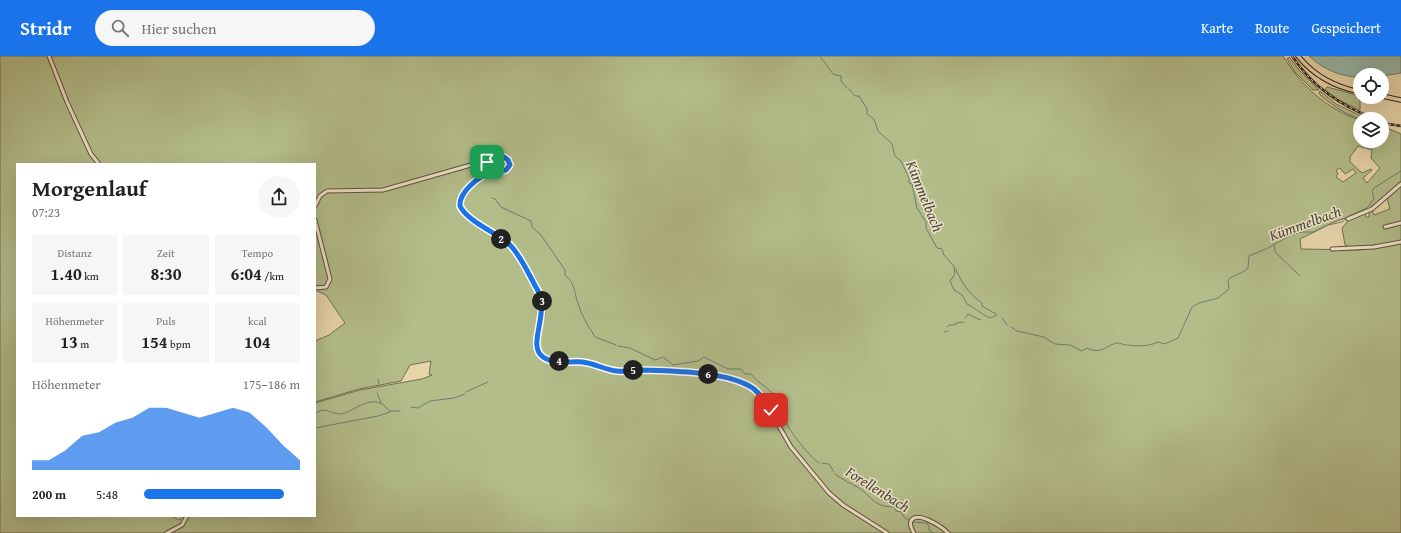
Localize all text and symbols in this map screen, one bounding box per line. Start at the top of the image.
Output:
search box [95,10,375,46]
text: Stridr [20,14,71,42]
icon: search [109,17,131,39]
text: Hier suchen [141,18,217,39]
text: Karte [1201,18,1233,38]
text: Route [1255,18,1289,38]
text: Gespeichert [1311,18,1381,38]
map controls [1353,68,1389,148]
button: locate [1353,68,1389,104]
button: layers [1353,112,1389,148]
pin [470,145,504,179]
icon: arrive [476,151,498,173]
water label: Kümmelbach [901,156,949,235]
text: Morgenlauf [32,172,147,204]
button: share [258,176,300,218]
water label: Kümmelbach [1265,200,1344,246]
text: 07:23 [32,203,60,222]
pin: 2 [491,229,511,249]
text: 2 [498,231,504,247]
text: Distanz [58,245,92,261]
text: Zeit [157,245,175,261]
text: Tempo [242,245,273,261]
text: 1.40 [51,261,82,286]
text: 8:30 [150,261,182,286]
text: 6:04 [231,261,262,286]
text: km [82,268,99,284]
text: /km [262,268,284,284]
pin: 3 [532,291,552,311]
text: 3 [539,293,545,309]
text: Höhenmeter [46,313,104,329]
text: Puls [156,313,176,329]
text: kcal [248,313,267,329]
text: 13 [60,329,78,354]
text: 154 [141,329,168,354]
text: 104 [244,329,271,354]
text: m [78,336,89,352]
text: bpm [168,336,191,352]
pin: 4 [549,351,569,371]
text: 4 [556,353,562,369]
pin: 5 [623,360,643,380]
text: 5 [630,362,636,378]
pin: 6 [698,364,718,384]
text: 6 [705,366,711,382]
text: Höhenmeter [32,375,101,394]
text: 175–186 m [243,375,300,394]
pin [754,393,788,427]
icon: check [760,399,782,421]
water label: Forellenbach [841,460,915,517]
text: 200 m [32,485,66,504]
text: 5:48 [96,485,118,504]

